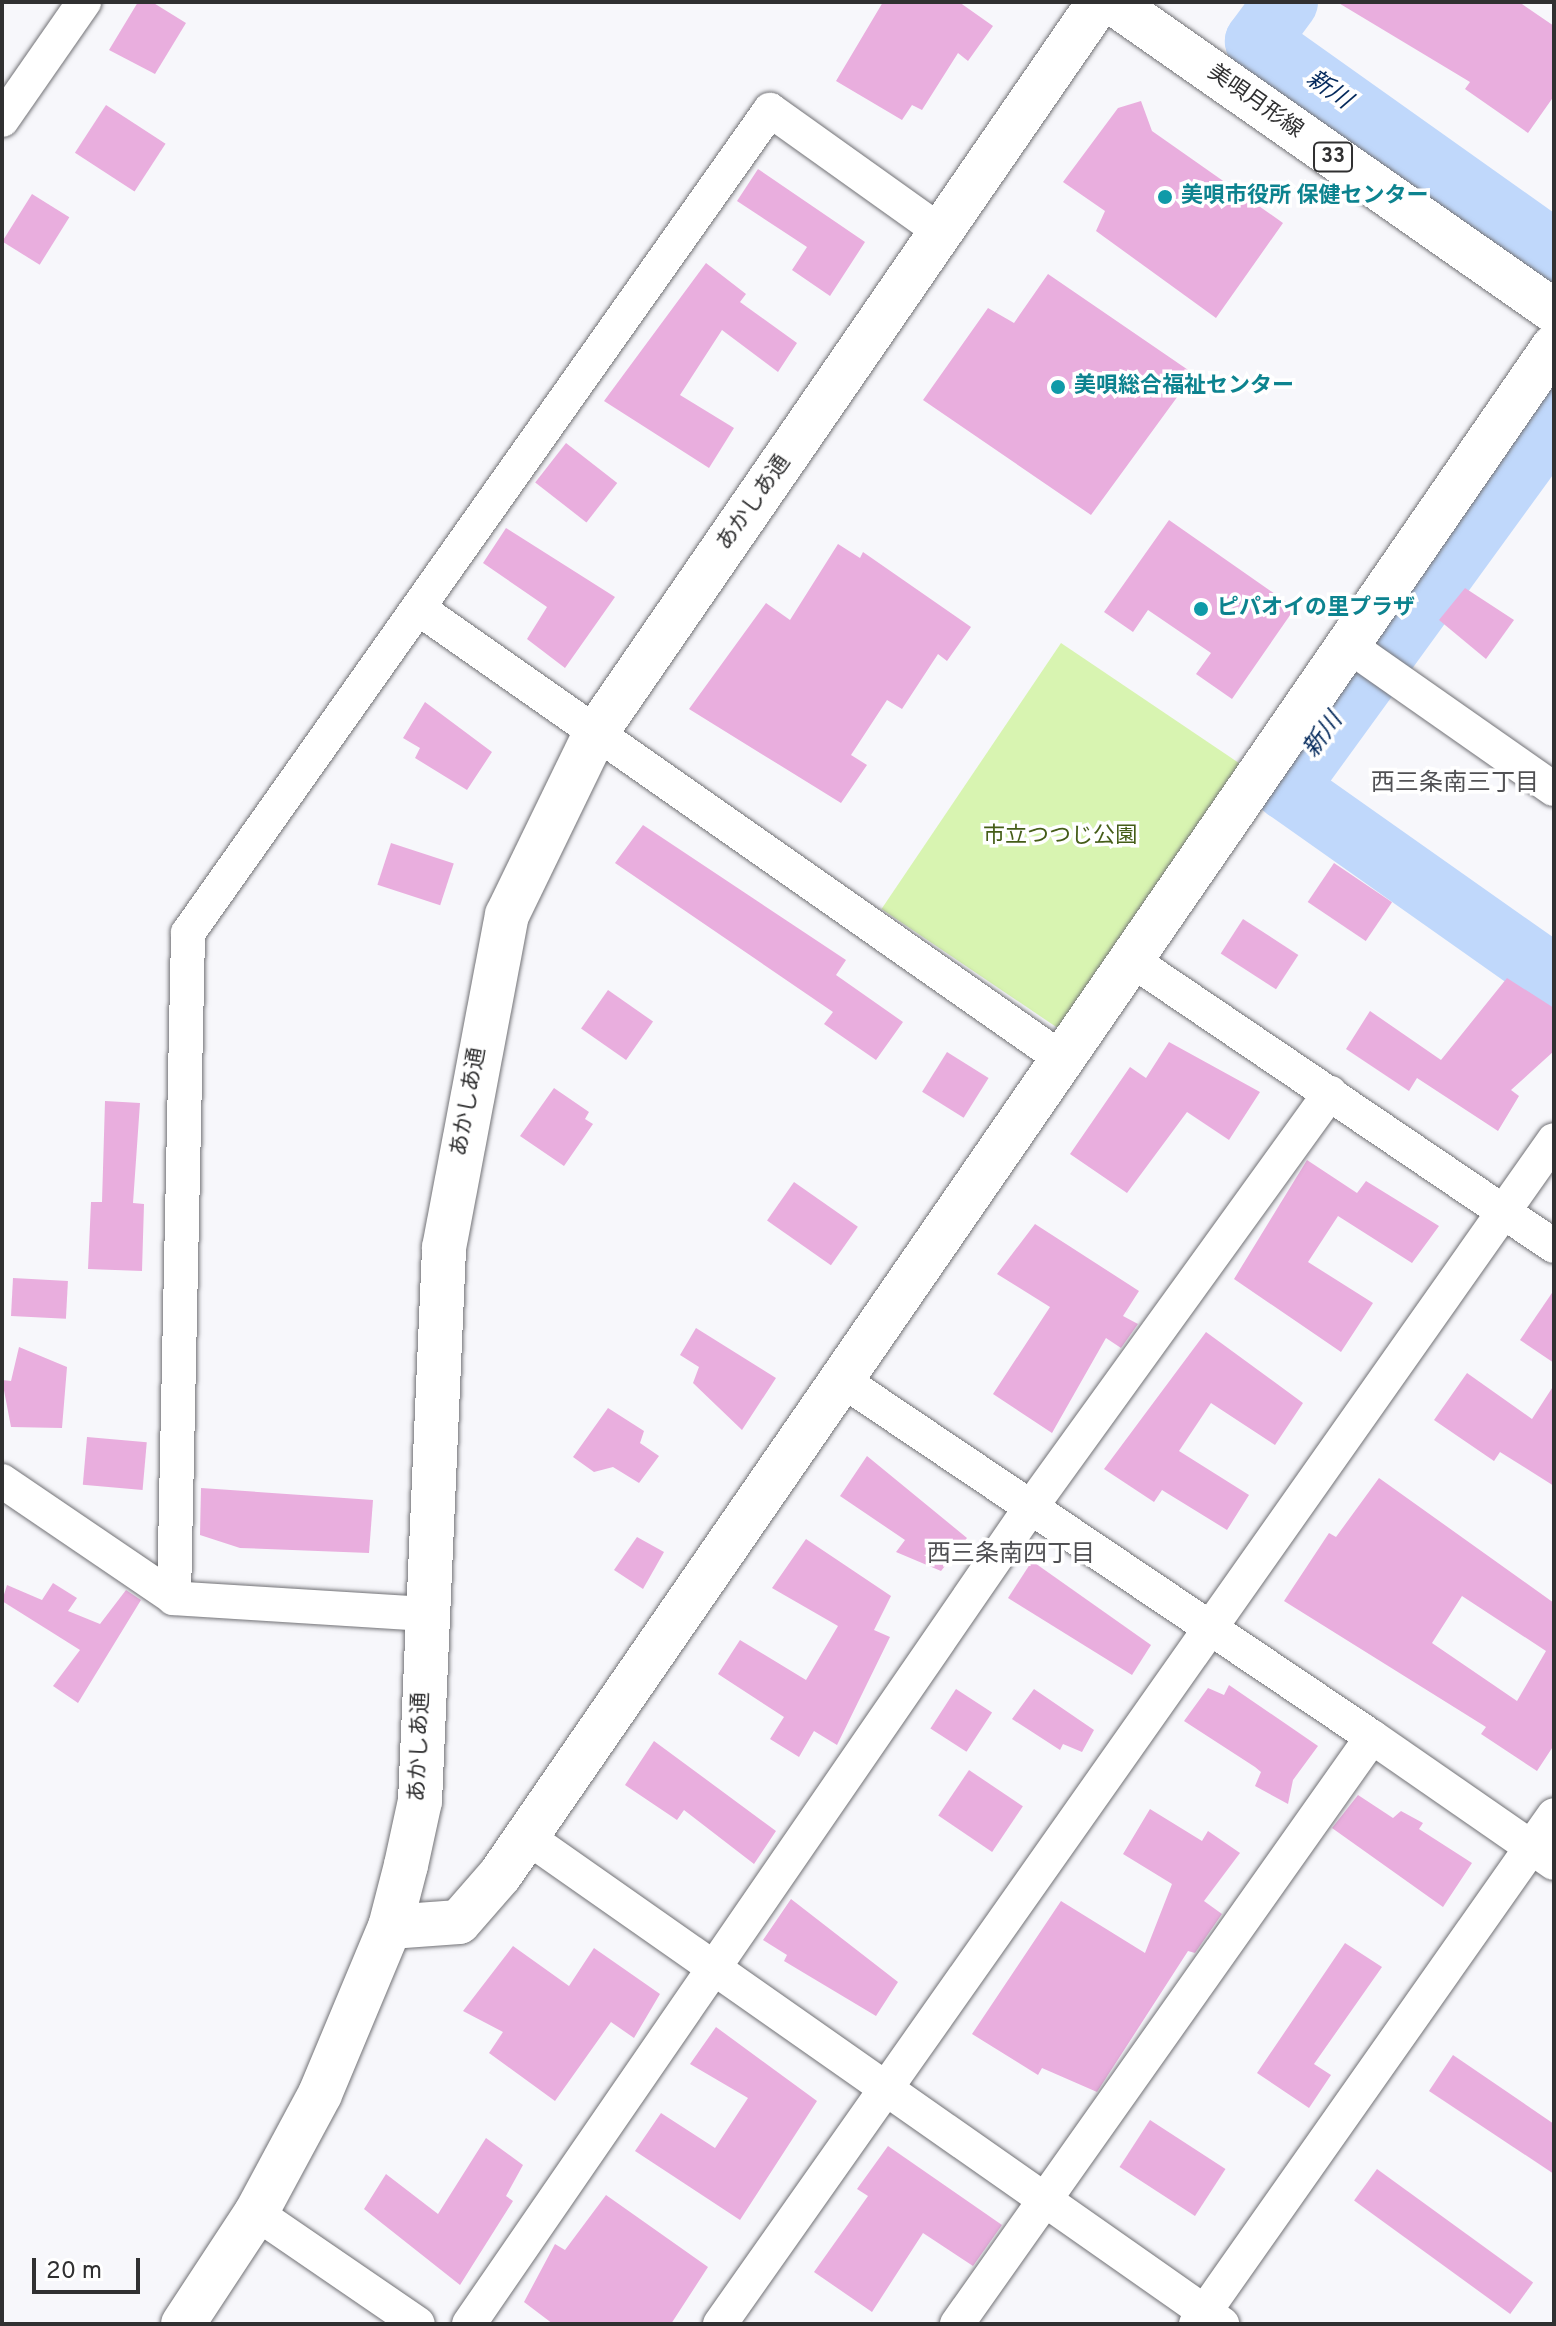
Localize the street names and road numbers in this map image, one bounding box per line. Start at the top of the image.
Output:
street label: 美唄月形線 [1202,60,1308,144]
road number: 33 [1313,141,1353,173]
street label: あかしあ通 [712,450,796,556]
street label: あかしあ通 [446,1046,492,1158]
street label: あかしあ通 [405,1692,435,1802]

